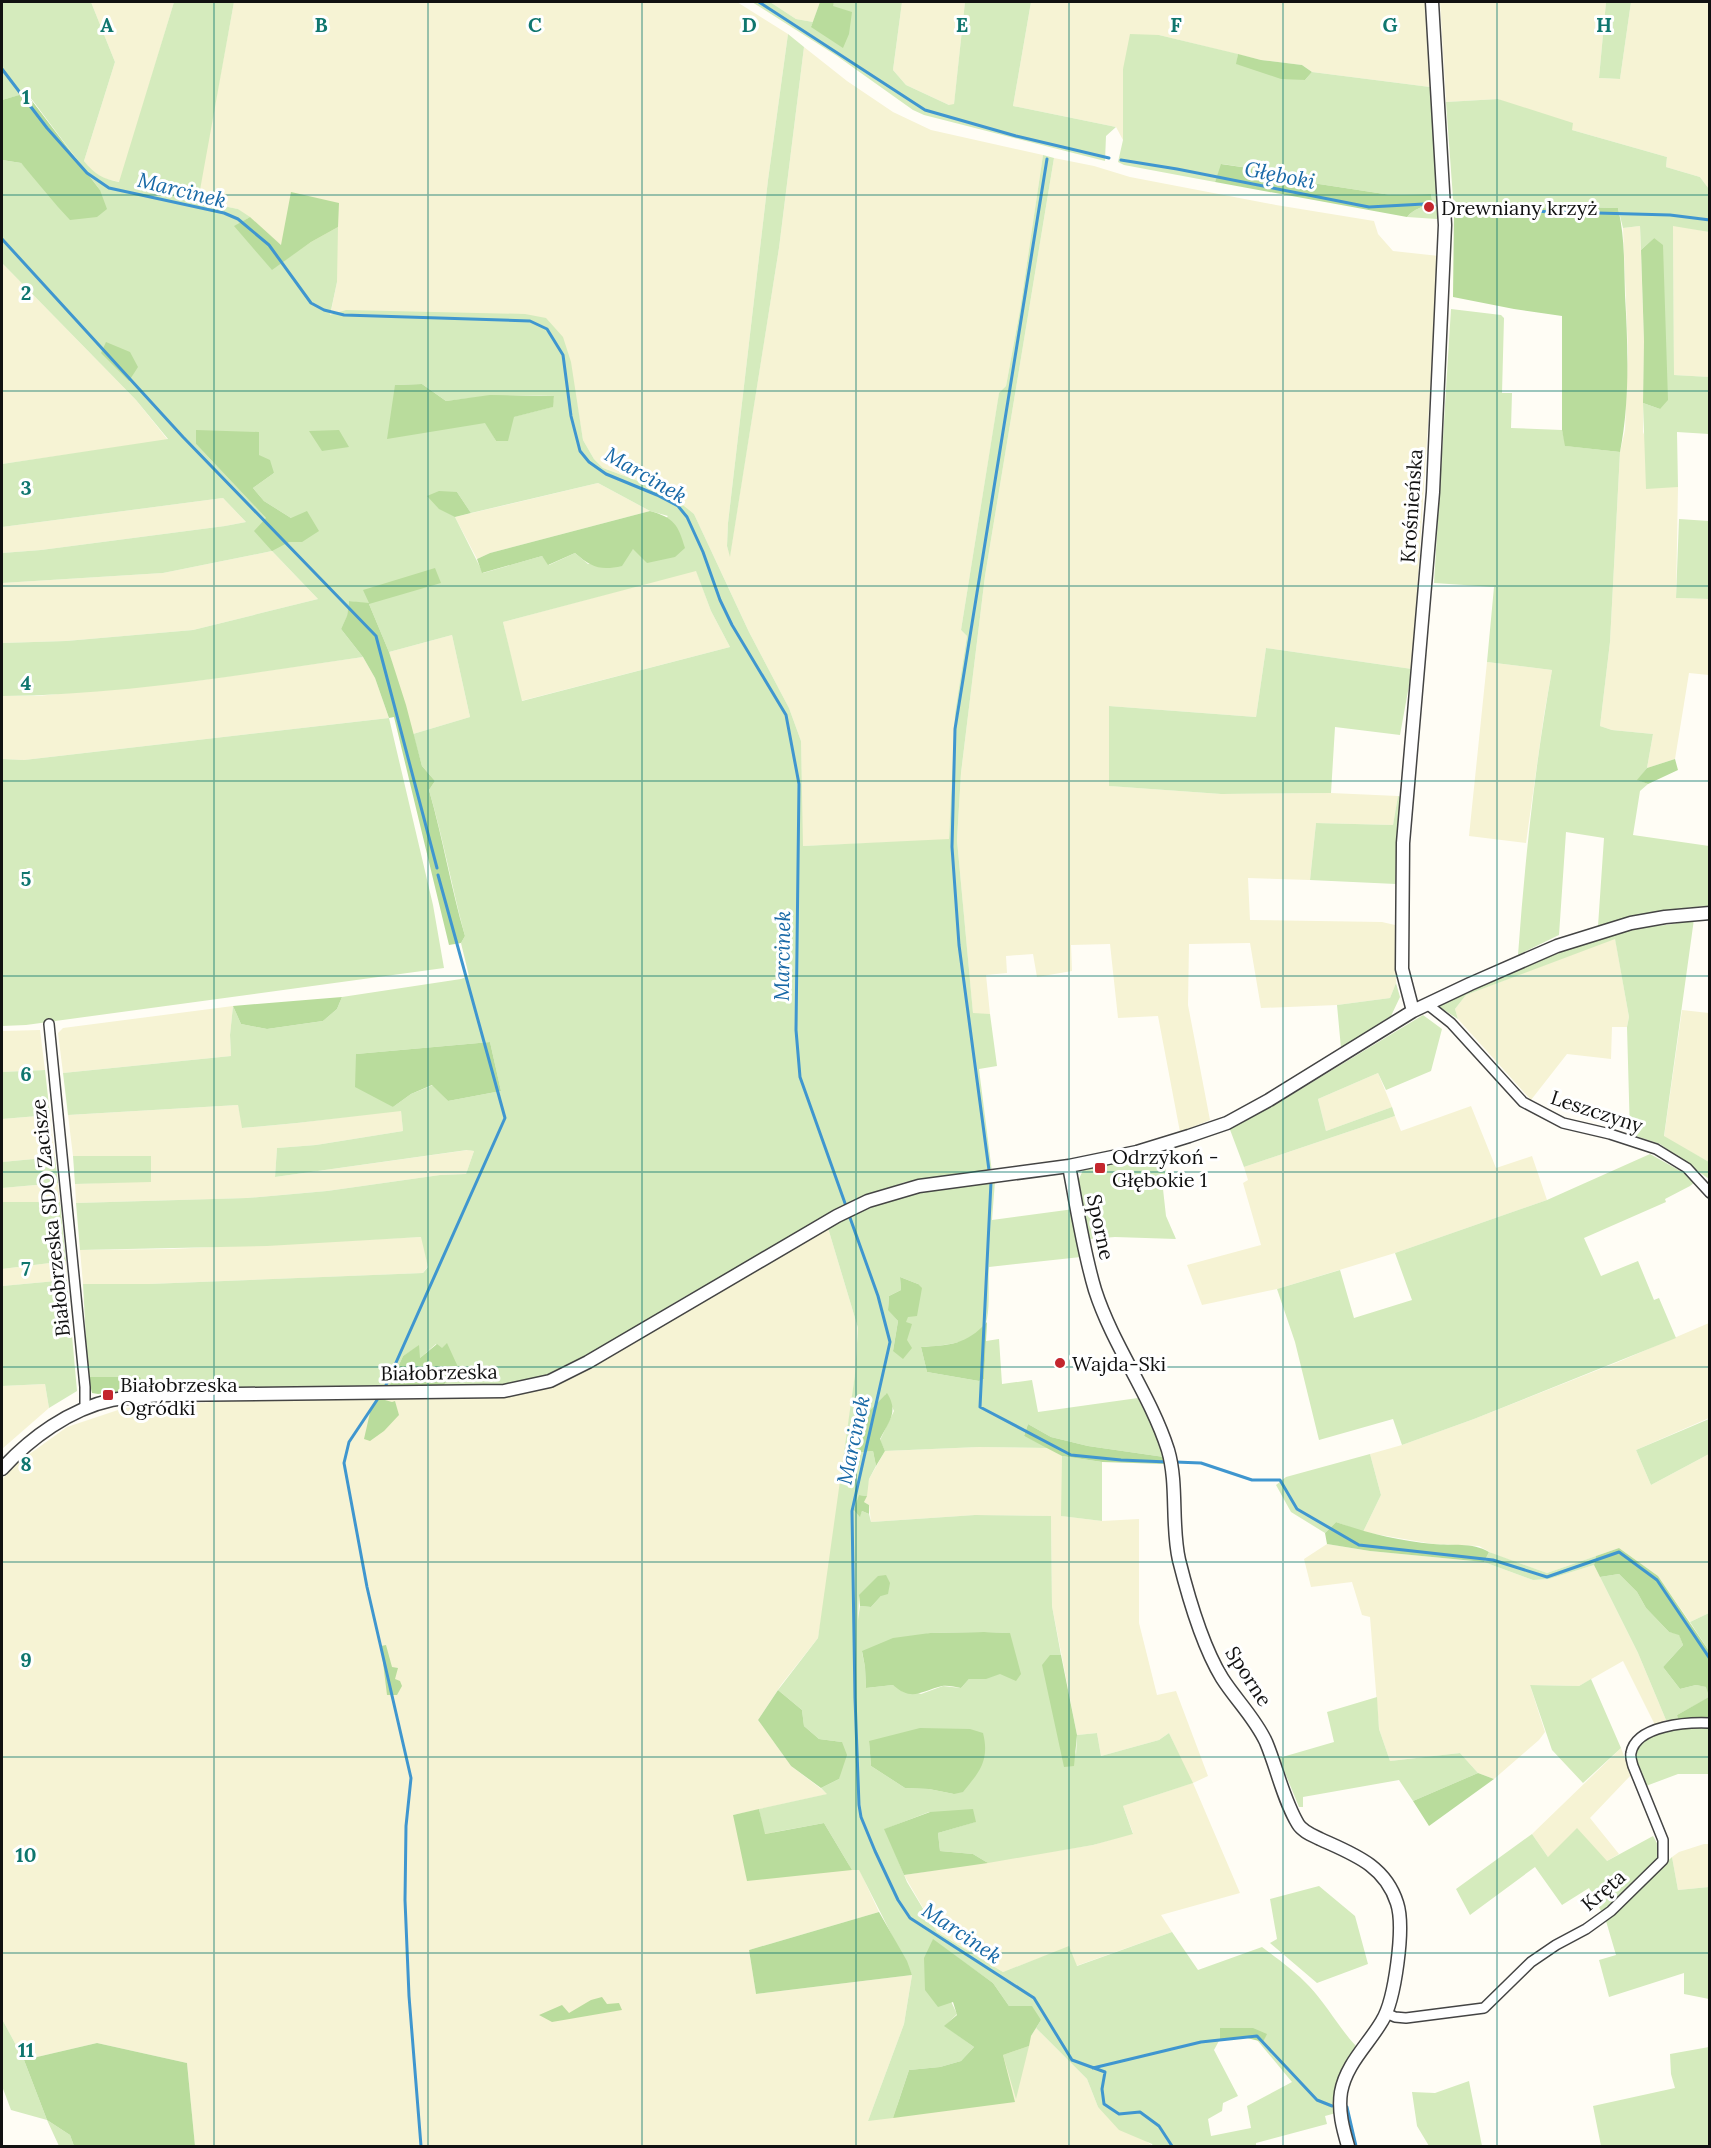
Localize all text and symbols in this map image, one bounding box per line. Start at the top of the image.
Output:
text: A [100,12,114,37]
text: B [314,12,328,37]
text: C [528,12,542,37]
text: D [741,12,757,37]
text: E [956,12,968,37]
text: F [1170,12,1182,37]
text: G [1382,12,1398,37]
text: H [1596,12,1612,37]
text: 1 [22,84,30,109]
water label: Głęboki [1242,155,1318,195]
water label: Marcinek [135,166,229,214]
place label: Drewniany krzyż [1441,195,1598,220]
marker: Drewniany krzyż [1422,200,1436,214]
text: 2 [21,280,31,305]
water label: Marcinek [600,441,692,509]
street label: Krośnieńska [1395,448,1427,564]
text: 3 [20,475,32,500]
text: 4 [21,670,32,695]
text: 5 [21,866,32,891]
water label: Marcinek [768,910,796,1001]
text: 6 [20,1061,32,1086]
street label: Leszczyny [1548,1084,1647,1138]
street label: Białobrzeska SDO Zacisze [25,1098,75,1338]
place label: Odrzykoń - Głębokie 1 [1112,1144,1219,1192]
marker: Odrzykoń - Głębokie 1 [1093,1161,1107,1175]
street label: Sporne [1082,1192,1120,1262]
text: 7 [21,1256,31,1281]
place label: Wajda-Ski [1072,1351,1166,1376]
marker: Wajda-Ski [1053,1356,1067,1370]
street label: Białobrzeska [380,1358,498,1386]
place label: Białobrzeska Ogródki [120,1372,238,1420]
marker: Białobrzeska Ogródki [101,1388,115,1402]
water label: Marcinek [830,1393,876,1487]
text: 8 [20,1451,32,1476]
street label: Sporne [1220,1641,1278,1711]
text: 9 [20,1647,32,1672]
text: 10 [16,1842,36,1867]
street label: Kręta [1576,1864,1630,1916]
water label: Marcinek [917,1897,1007,1970]
text: 11 [18,2037,34,2062]

